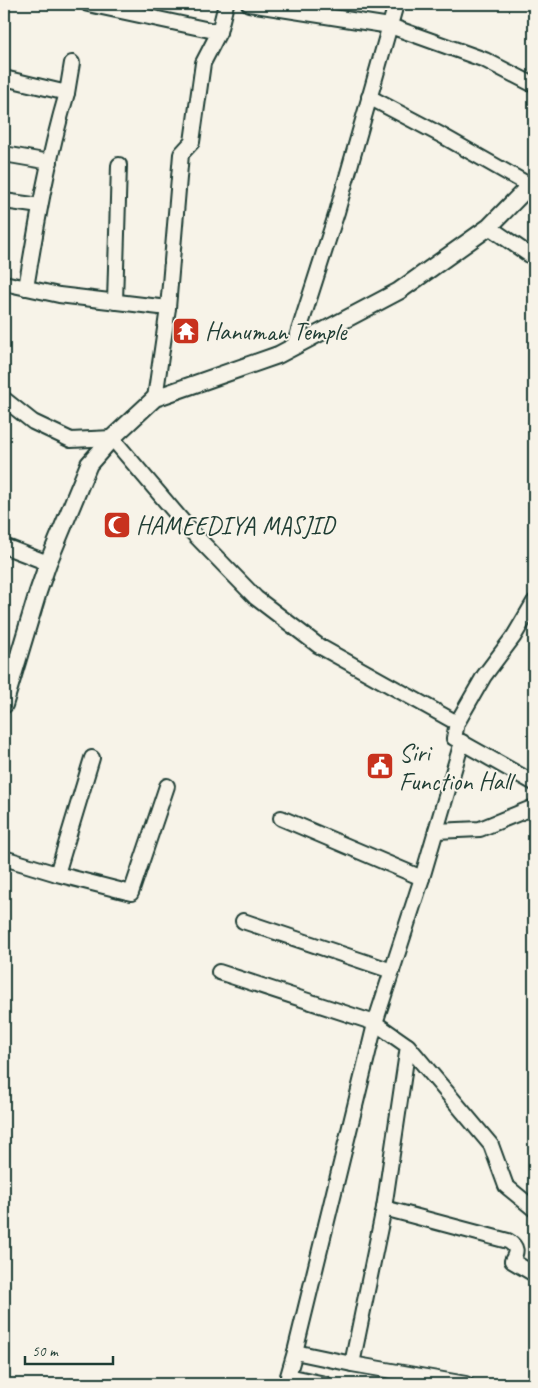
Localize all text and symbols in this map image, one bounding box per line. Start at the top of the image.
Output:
temple icon: Hanuman Temple [171,316,201,346]
place label: Hanuman Temple [205,316,348,348]
mosque icon: HAMEEDIYA MASJID [102,510,132,540]
place label: HAMEEDIYA MASJID [136,510,336,542]
place label: Siri Function Hall [399,737,517,798]
public building icon: Siri Function Hall [365,751,395,781]
scale bar [25,1333,112,1365]
text: 50 m [32,1342,59,1361]

